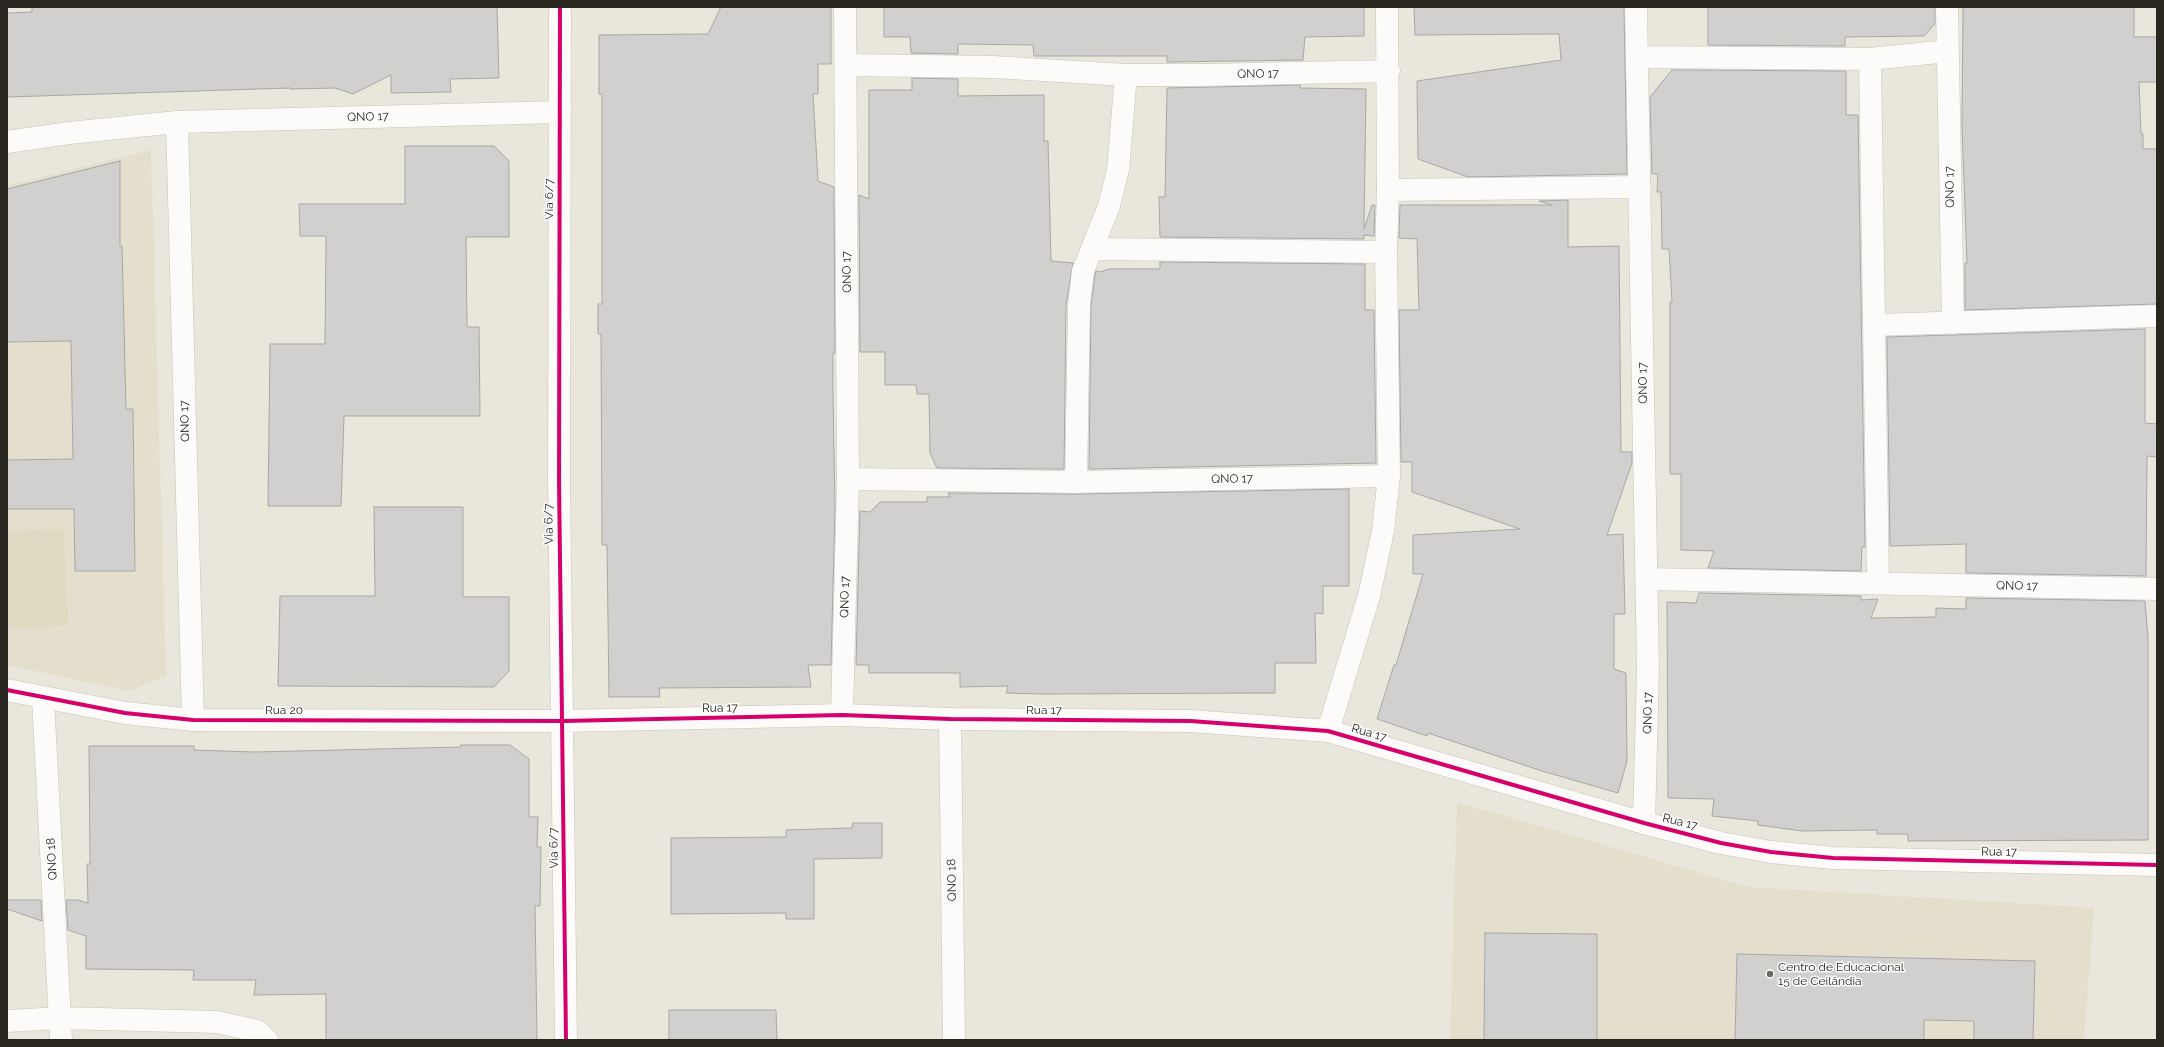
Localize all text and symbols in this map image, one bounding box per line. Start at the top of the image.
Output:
street label: QNO 17 [1237,66,1279,82]
street label: QNO 17 [347,109,389,125]
street label: QNO 17 [1942,166,1958,208]
street label: Via 6/7 [542,178,556,220]
street label: QNO 17 [839,251,855,293]
street label: QNO 17 [1635,362,1651,404]
street label: QNO 17 [177,400,193,442]
street label: QNO 17 [1211,471,1253,487]
street label: Via 6/7 [541,503,557,545]
street label: QNO 17 [837,576,853,618]
street label: QNO 17 [1996,578,2038,594]
street label: QNO 17 [1640,692,1656,734]
street label: Rua 17 [702,700,738,716]
street label: Rua 20 [265,703,303,717]
street label: Rua 17 [1026,703,1062,717]
street label: Rua 17 [1350,721,1388,745]
street label: Rua 17 [1661,811,1699,833]
street label: Via 6/7 [546,827,562,869]
street label: QNO 18 [44,837,60,881]
street label: Rua 17 [1981,844,2017,860]
street label: QNO 18 [944,859,960,901]
place label: Centro de Educacional 15 de Ceilândia [1778,960,1904,988]
marker: Centro de Educacional 15 de Ceilândia [1765,969,1775,979]

